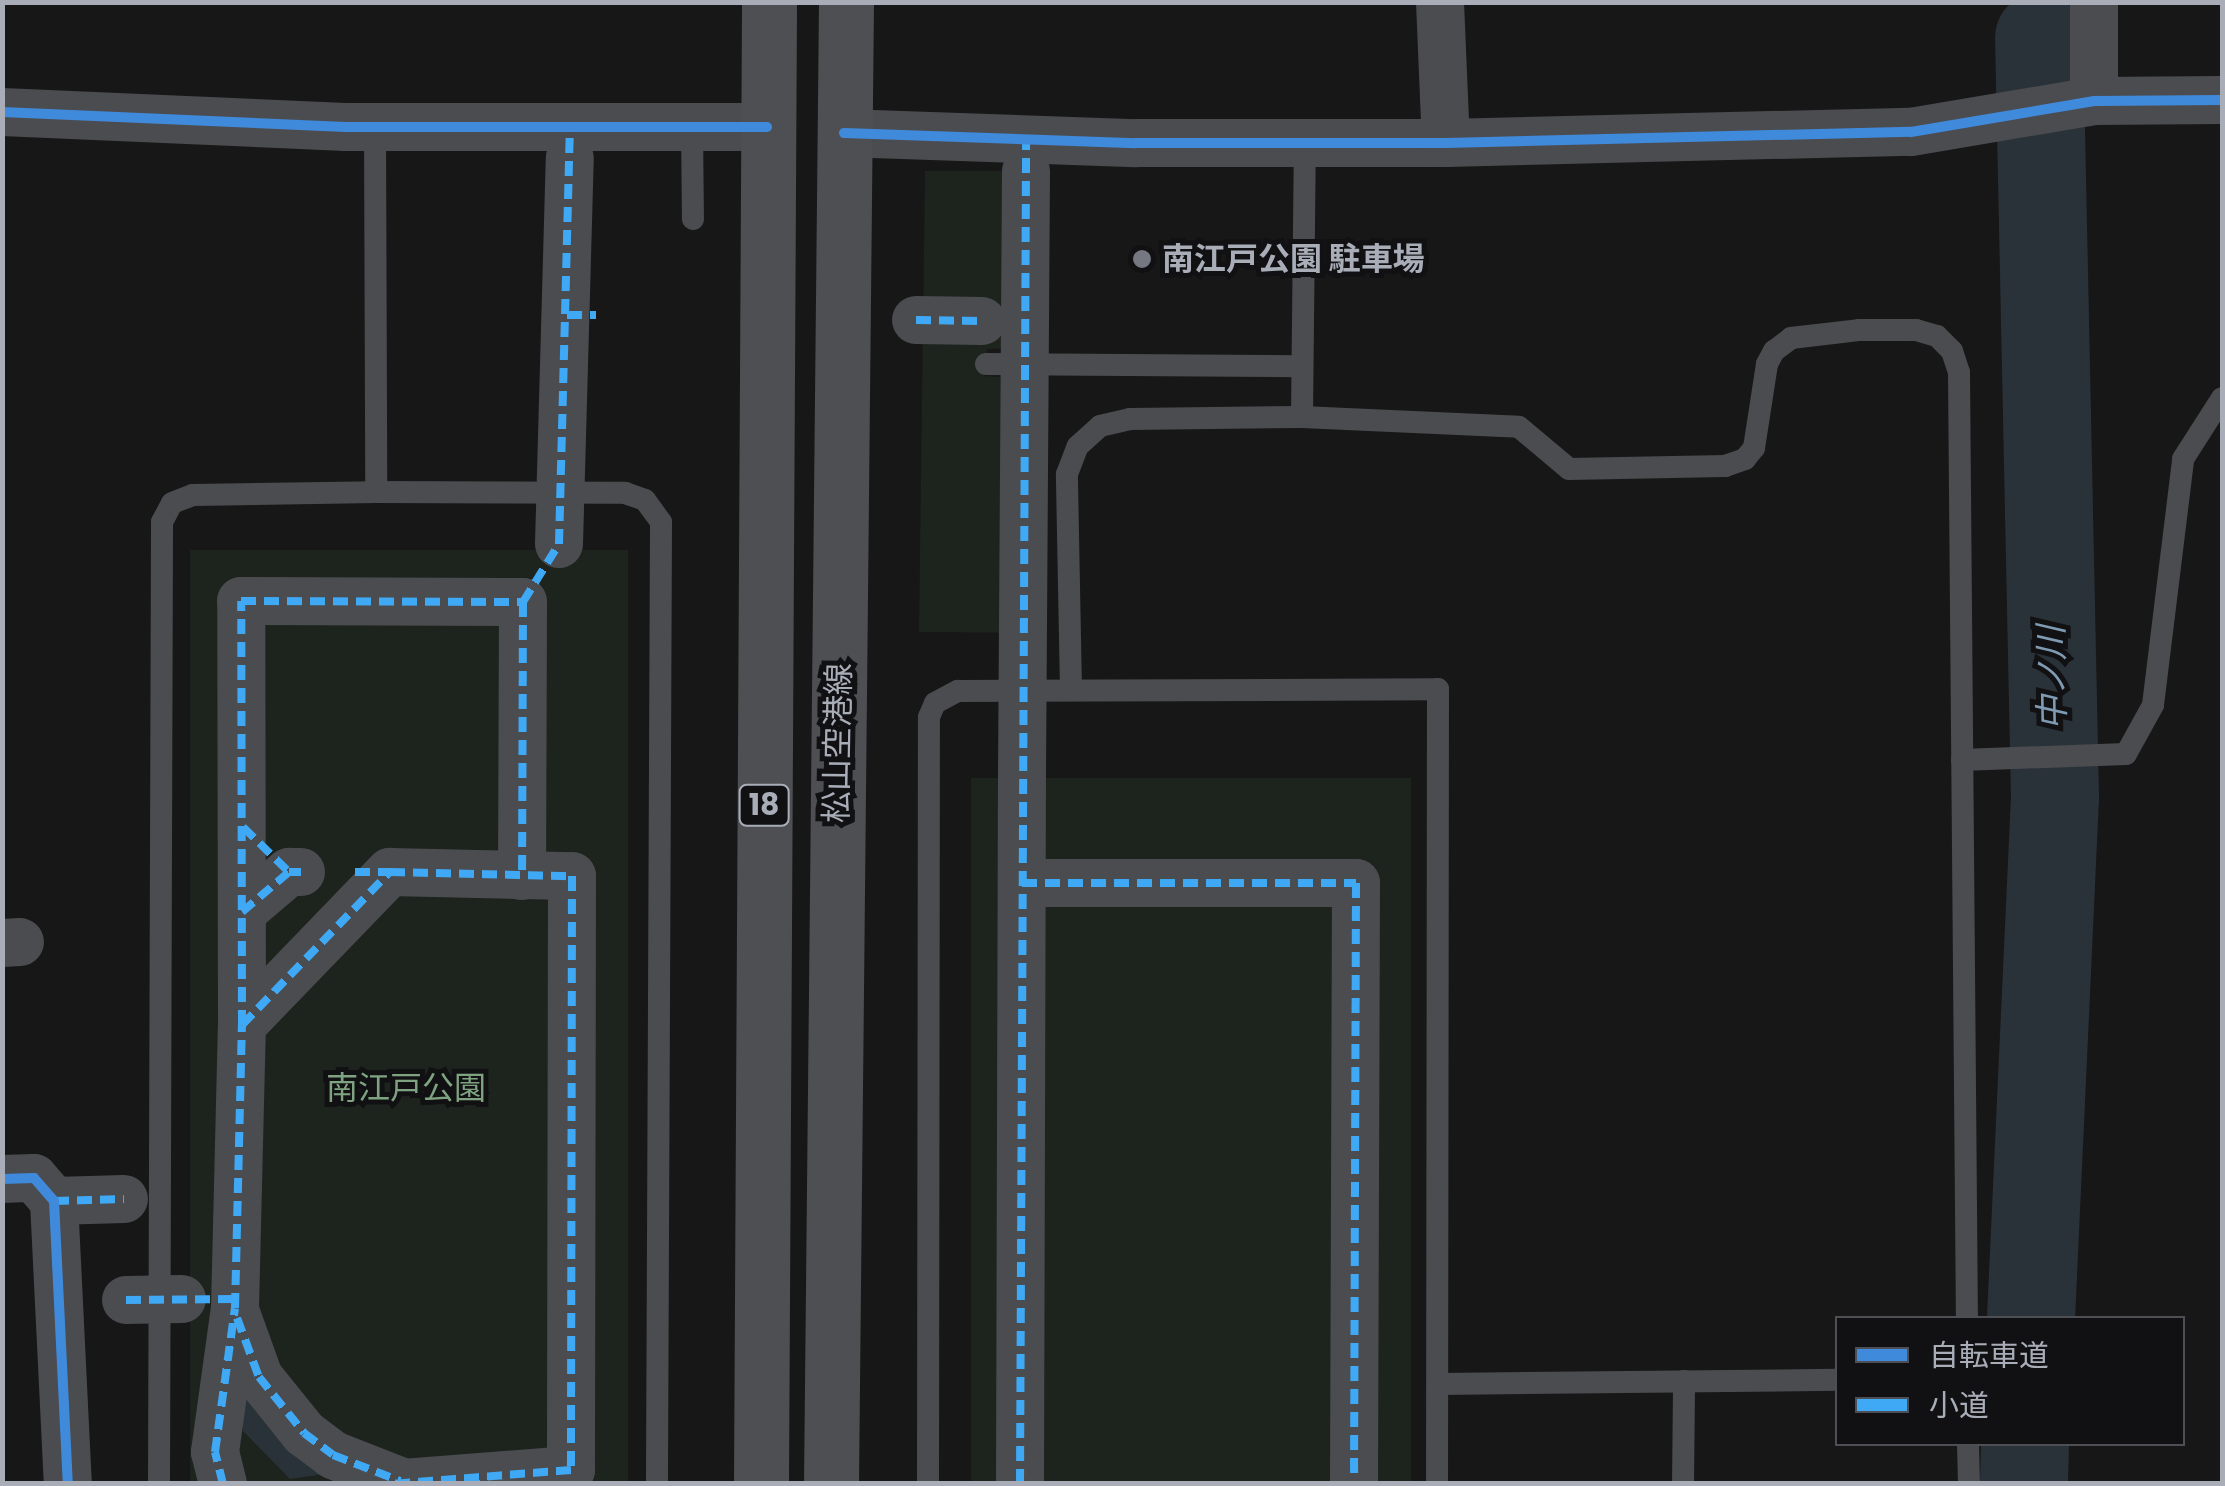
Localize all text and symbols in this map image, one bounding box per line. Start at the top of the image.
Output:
place label: 南江戸公園 駐車場 [1162,240,1425,278]
marker: 南江戸公園 駐車場 [1131,248,1153,270]
water label: 中ノ川 [2030,625,2074,731]
street label: 松山空港線 [817,663,859,823]
road number: 18 [736,780,792,830]
park label: 南江戸公園 [326,1069,486,1107]
legend [1835,1316,2185,1446]
text: 自転車道 [1929,1334,2049,1377]
text: 小道 [1929,1384,1989,1427]

